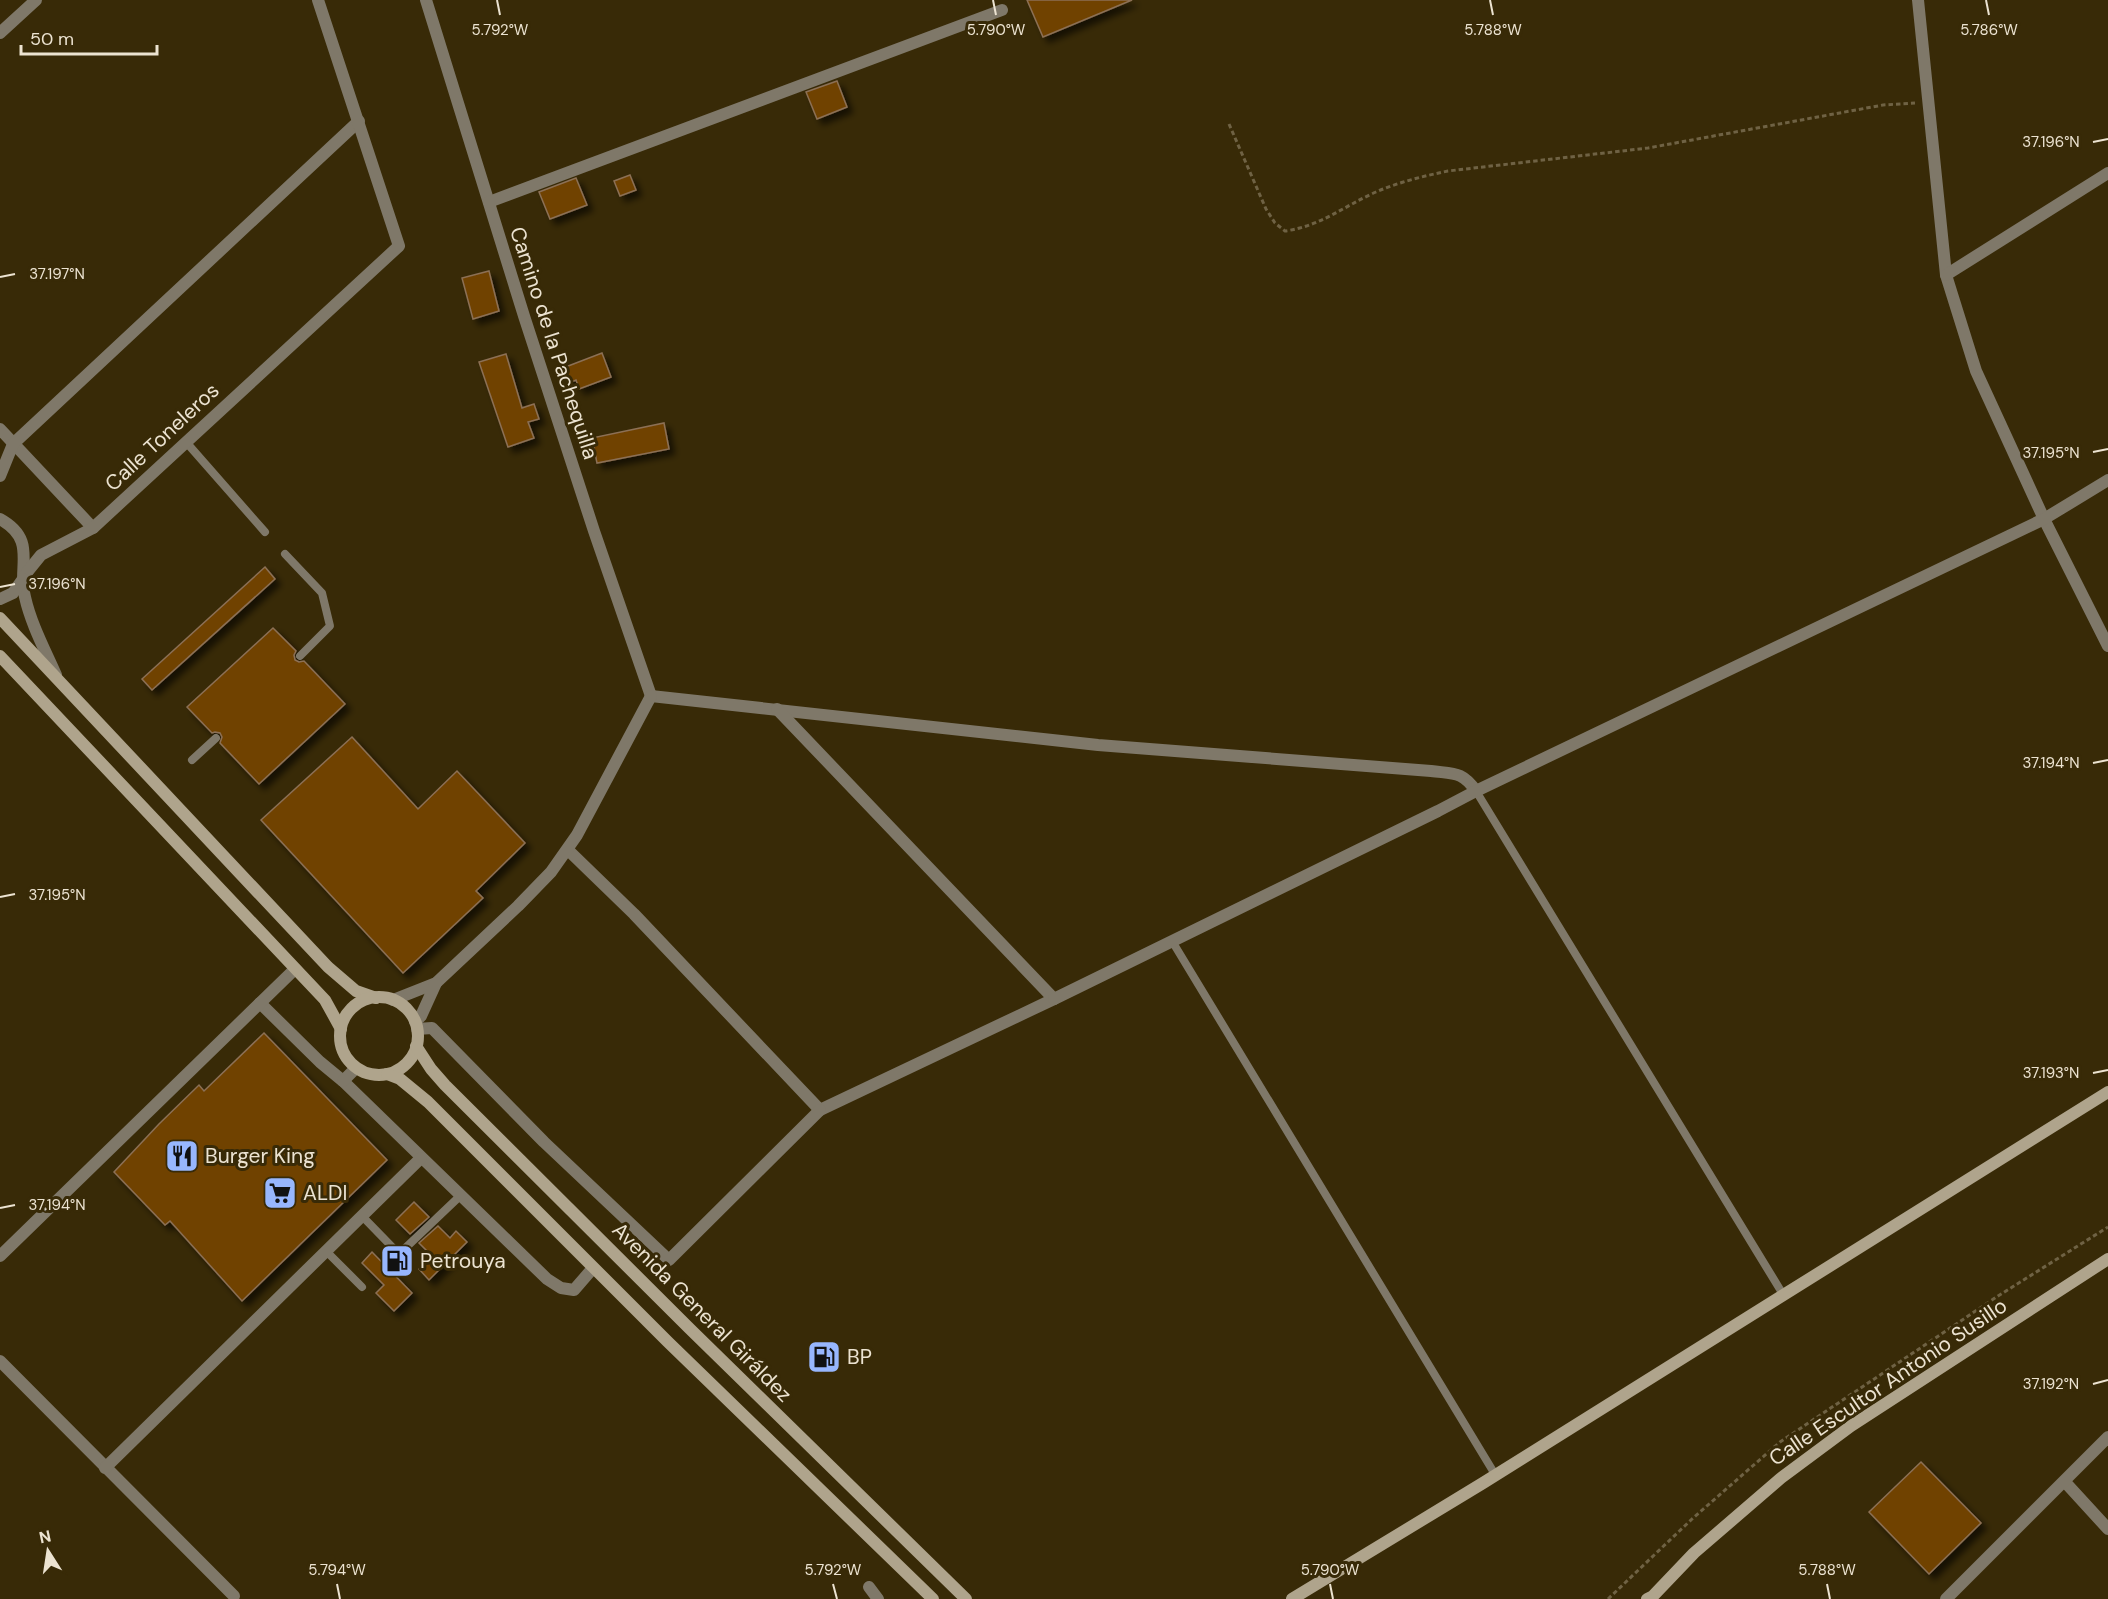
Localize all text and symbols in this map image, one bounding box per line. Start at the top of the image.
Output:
scale bar [21,18,158,56]
text: 5.792°W [472,20,529,40]
text: 5.790°W [967,20,1026,40]
text: 5.788°W [1464,20,1522,40]
text: 5.786°W [1960,20,2018,40]
text: 50 m [30,27,74,51]
text: 37.196°N [2022,132,2080,152]
street label: Camino de la Pachequilla [503,223,605,463]
text: 37.197°N [29,264,85,284]
street label: Calle Toneleros [99,377,225,497]
text: 37.195°N [2022,443,2080,463]
text: 37.196°N [28,574,86,594]
text: 37.194°N [2022,753,2080,773]
text: 37.195°N [28,885,86,905]
text: 37.193°N [2023,1063,2079,1083]
restaurant icon: Burger King [164,1138,200,1174]
place label: Burger King [205,1142,315,1170]
supermarket icon: ALDI [262,1175,298,1211]
place label: ALDI [303,1179,347,1207]
text: 37.194°N [28,1195,86,1215]
street label: Avenida General Giráldez [606,1216,798,1408]
fuel station icon: Petrouya [379,1243,415,1279]
place label: Petrouya [420,1247,506,1275]
street label: Calle Escultor Antonio Susillo [1764,1292,2012,1472]
fuel station icon: BP [806,1339,842,1375]
place label: BP [847,1343,872,1371]
text: 37.192°N [2023,1374,2079,1394]
north arrow [18,1521,78,1581]
text: N [37,1525,53,1548]
text: 5.794°W [308,1560,366,1580]
text: 5.792°W [805,1560,862,1580]
text: 5.790°W [1301,1560,1360,1580]
text: 5.788°W [1798,1560,1856,1580]

